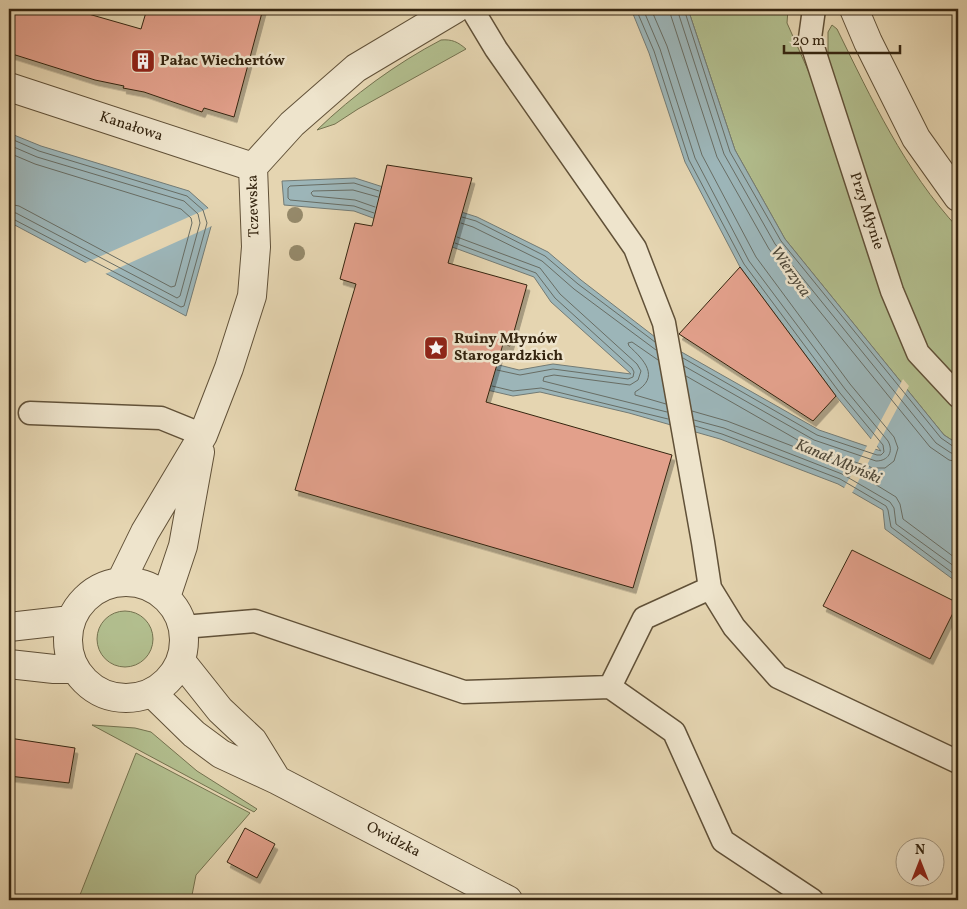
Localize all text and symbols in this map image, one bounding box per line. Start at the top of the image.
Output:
scale bar [784,22,901,54]
text: 20 m [792,31,825,52]
building icon: Pałac Wiechertów [130,48,156,74]
place label: Pałac Wiechertów [160,51,285,72]
street label: Kanałowa [97,107,165,147]
street label: Przy Młynie [844,170,888,252]
street label: Tczewska [242,174,266,238]
water label: Wierzyca [765,242,816,302]
place label: Ruiny Młynów Starogardzkich [454,329,563,367]
place icon: Ruiny Młynów Starogardzkich [423,335,449,361]
water label: Kanał Młyński [792,434,885,490]
street label: Owidzka [362,817,424,863]
north arrow [894,836,944,886]
text: N [915,841,925,860]

